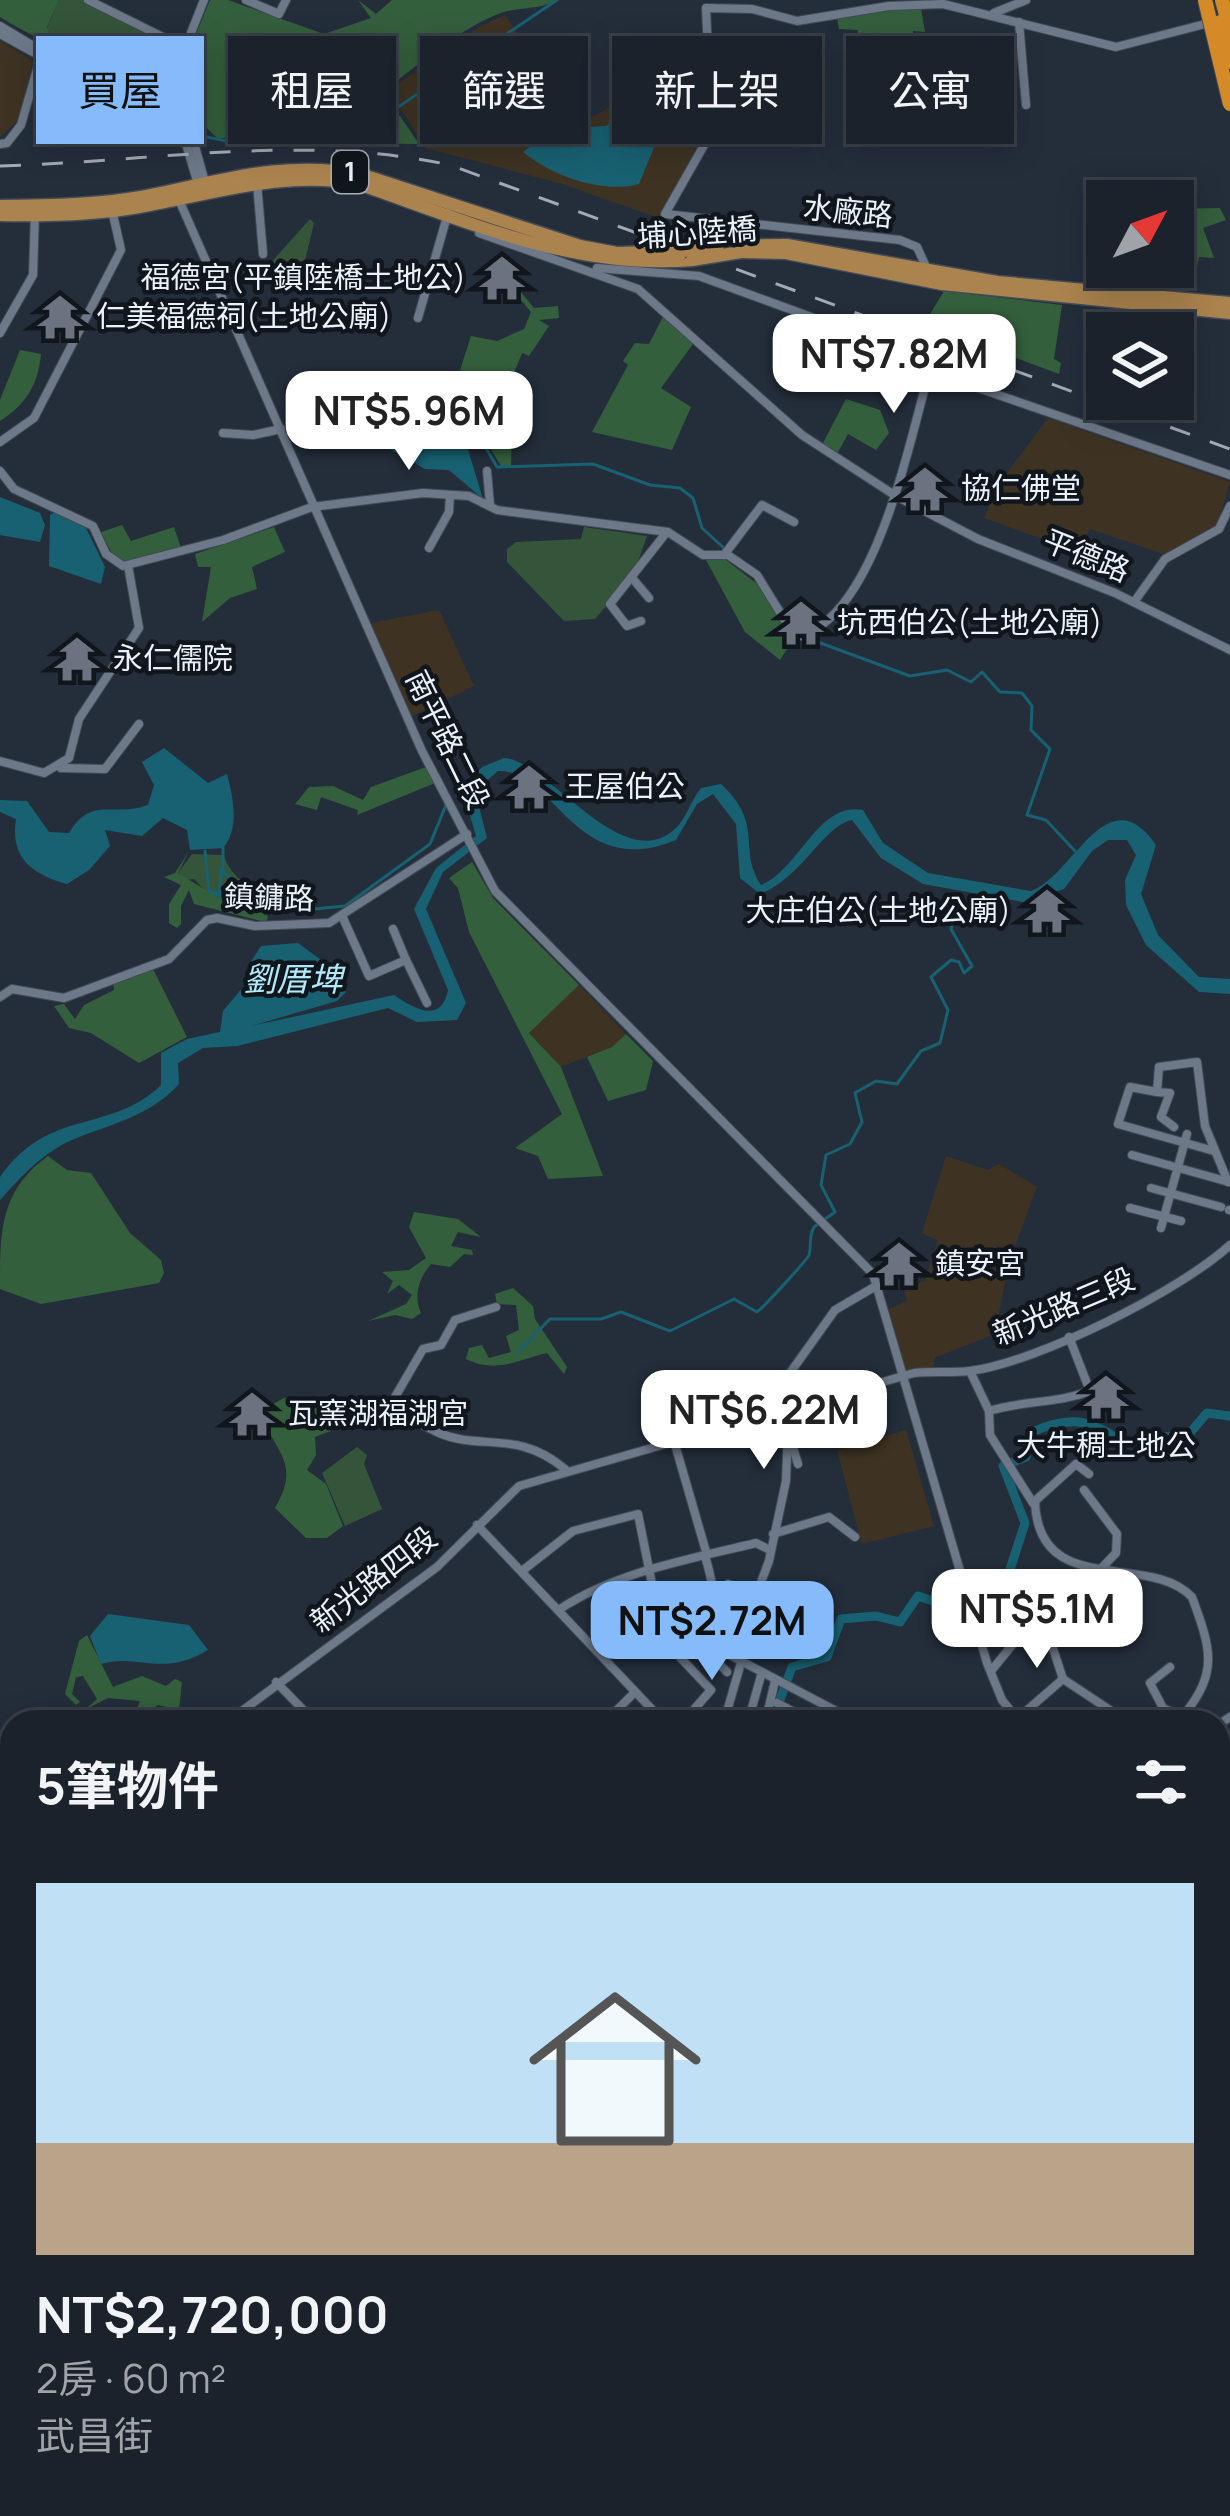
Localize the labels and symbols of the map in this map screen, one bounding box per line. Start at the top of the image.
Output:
road number: 1 [332,151,368,193]
north arrow [1086,180,1194,288]
street label: 水廠路 [801,185,895,236]
street label: 埔心陸橋 [636,207,758,256]
temple icon: 福德宮(平鎮陸橋土地公) [477,253,527,303]
place label: 福德宮(平鎮陸橋土地公) [140,256,466,297]
temple icon: 仁美福德祠(土地公廟) [35,292,85,342]
place label: 仁美福德祠(土地公廟) [96,295,392,336]
pin: NT$7.82M [770,314,1018,416]
pin: NT$5.96M [285,371,533,473]
temple icon: 協仁佛堂 [900,464,950,514]
place label: 協仁佛堂 [961,467,1081,508]
street label: 平德路 [1037,519,1136,590]
temple icon: 坑西伯公(土地公廟) [776,598,826,648]
place label: 坑西伯公(土地公廟) [837,601,1103,642]
temple icon: 永仁儒院 [52,634,102,684]
place label: 永仁儒院 [113,637,233,678]
street label: 南平路二段 [397,663,500,816]
temple icon: 王屋伯公 [504,762,554,812]
place label: 王屋伯公 [565,765,685,806]
street label: 鎮鏞路 [223,874,315,919]
temple icon: 大庄伯公(土地公廟) [1022,886,1072,936]
place label: 大庄伯公(土地公廟) [745,889,1011,930]
water label: 劉厝埤 [244,956,347,1001]
temple icon: 鎮安宮 [874,1239,924,1289]
place label: 鎮安宮 [935,1242,1025,1283]
street label: 新光路三段 [986,1257,1140,1354]
pin: NT$6.22M [640,1370,888,1472]
temple icon: 大牛稠土地公 [1081,1372,1131,1422]
temple icon: 瓦窯湖福湖宮 [227,1389,277,1439]
place label: 瓦窯湖福湖宮 [288,1392,468,1433]
place label: 大牛稠土地公 [1016,1424,1196,1465]
street label: 新光路四段 [301,1516,445,1641]
pin: NT$5.1M [926,1569,1148,1671]
pin: NT$2.72M [588,1581,836,1683]

